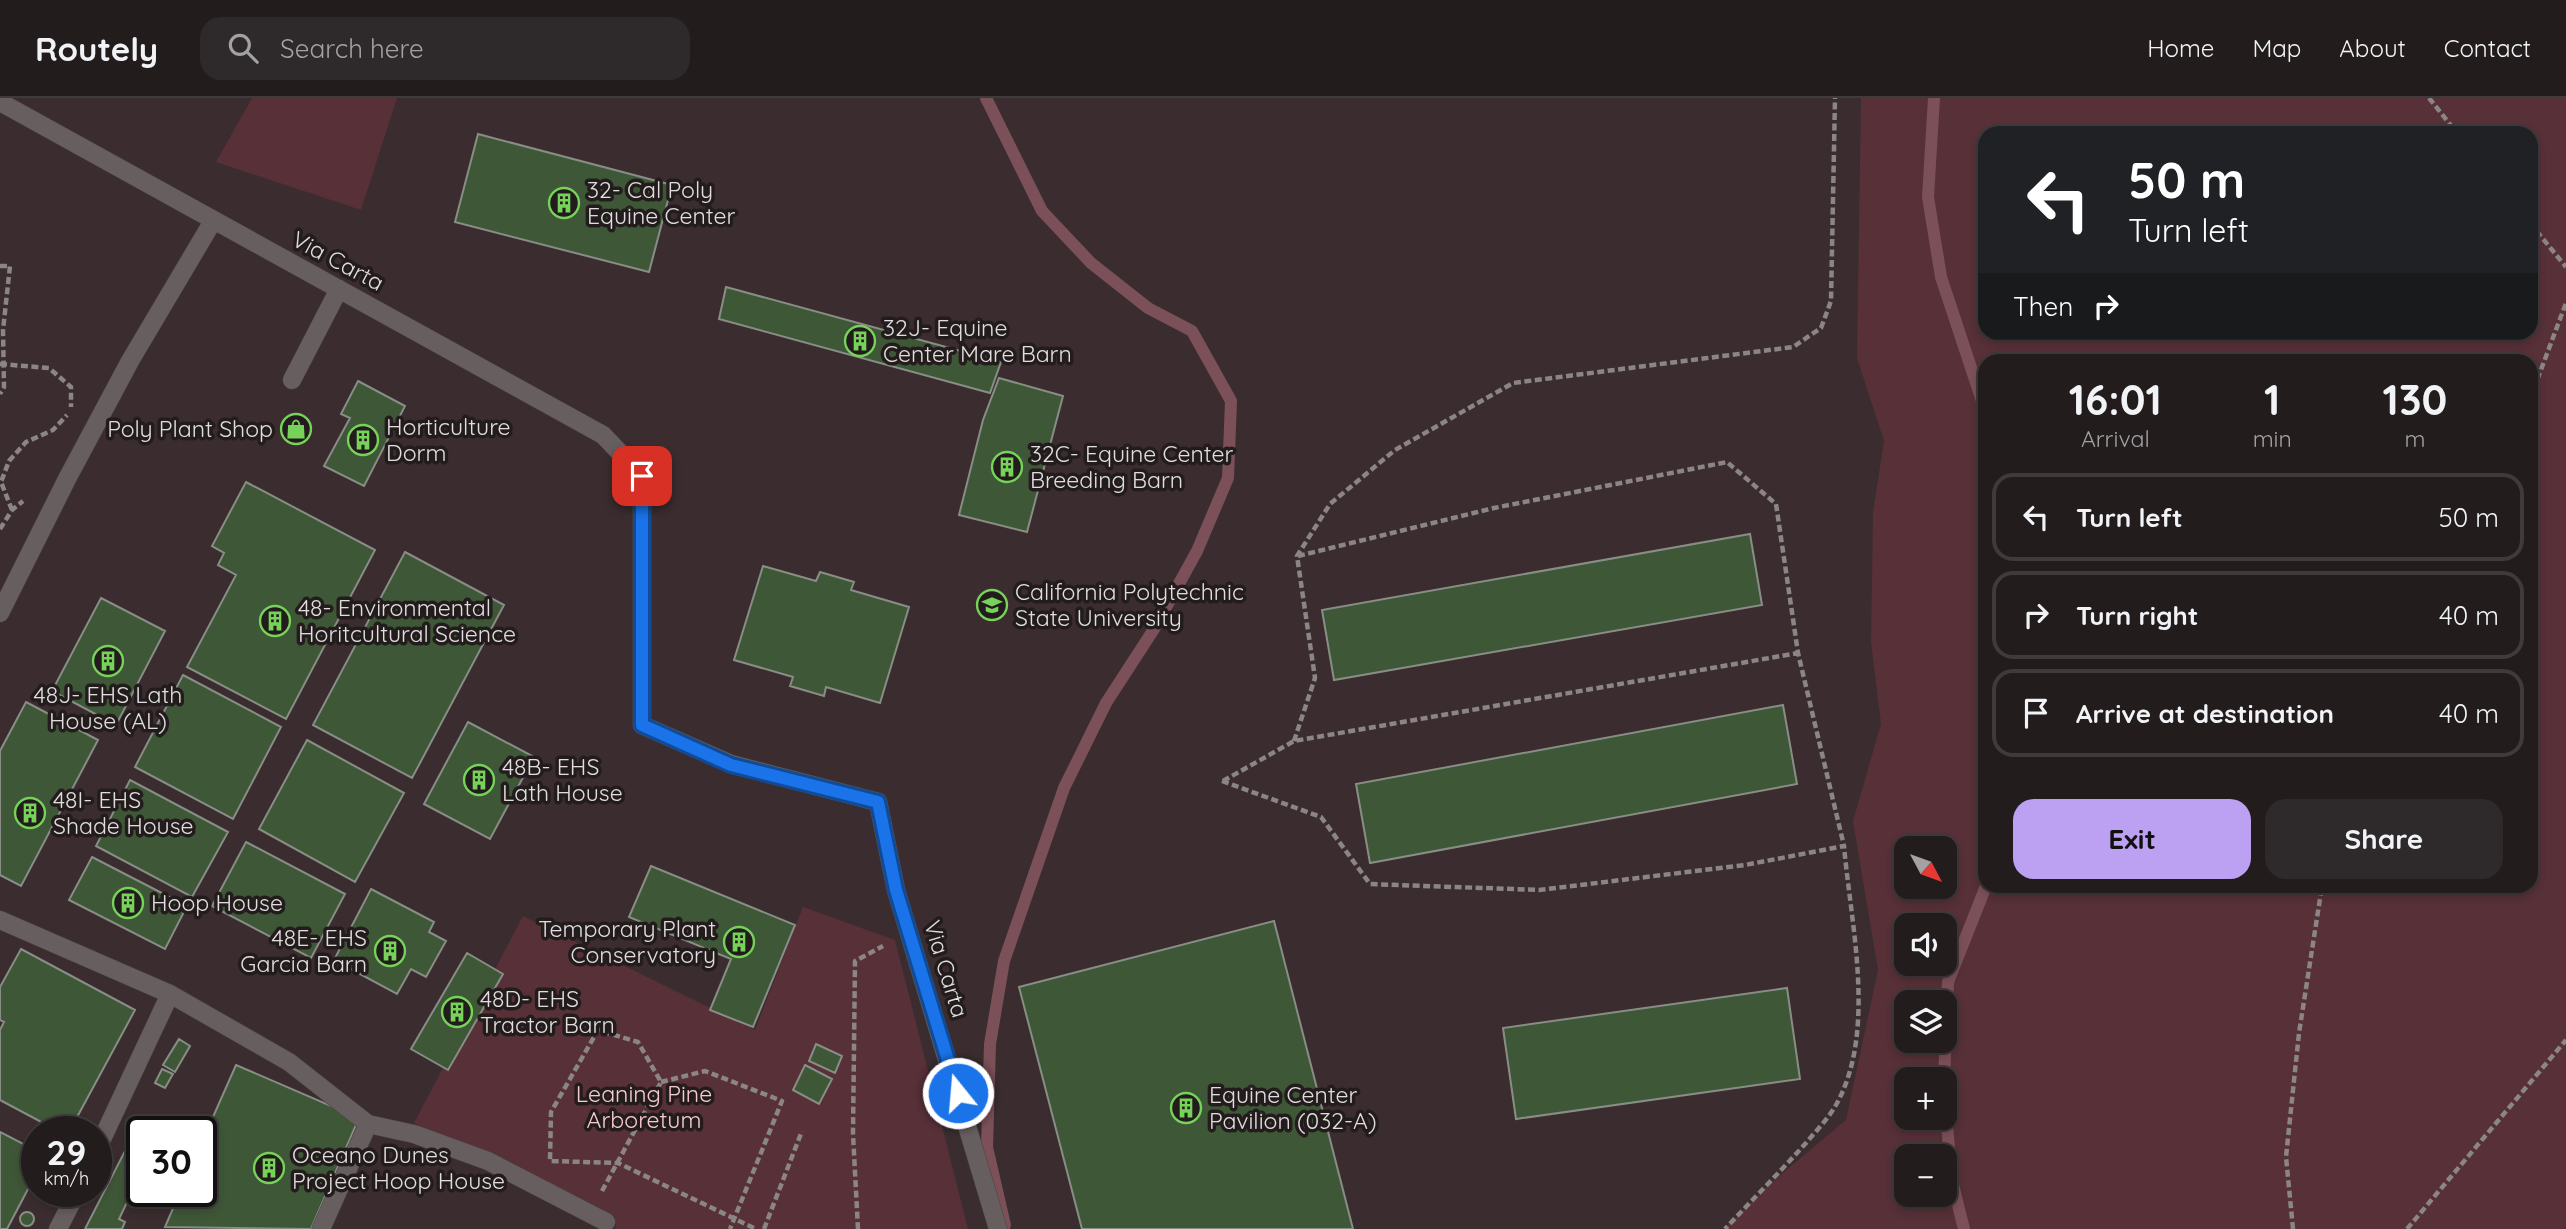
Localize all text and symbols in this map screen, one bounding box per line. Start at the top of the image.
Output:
search box [200,17,690,80]
text: Routely [35,28,158,69]
icon: search [224,29,262,67]
text: Search here [280,32,424,65]
text: Home [2147,33,2214,63]
text: Map [2252,33,2301,63]
text: About [2339,33,2406,63]
text: Contact [2444,33,2531,63]
text: 50 m [2128,149,2245,210]
icon: left [2013,154,2104,245]
place label: 32- Cal Poly Equine Center [587,175,735,230]
building icon: 32- Cal Poly Equine Center [547,186,581,220]
text: Turn left [2128,210,2249,250]
street label: Via Carta [287,224,389,297]
icon: right [2087,287,2125,325]
text: Then [2013,290,2073,323]
place label: 32J- Equine Center Mare Barn [883,313,1072,368]
building icon: 32J- Equine Center Mare Barn [843,324,877,358]
text: 16:01 [2069,373,2162,426]
text: 1 [2264,373,2280,426]
text: 130 [2383,373,2447,426]
shop icon: Poly Plant Shop [279,412,313,446]
place label: Horticulture Dorm [386,412,510,467]
place label: Poly Plant Shop [107,414,273,443]
building icon: Horticulture Dorm [346,423,380,457]
text: Arrival [2081,424,2150,453]
text: min [2253,424,2292,453]
text: m [2404,424,2425,453]
place label: 32C- Equine Center Breeding Barn [1030,439,1234,494]
pin [612,446,672,506]
building icon: 32C- Equine Center Breeding Barn [990,450,1024,484]
icon: arrive [623,457,661,495]
icon: left [2017,498,2055,536]
text: Turn left [2076,501,2183,534]
text: 50 m [2439,501,2499,534]
place label: California Polytechnic State University [1015,577,1244,632]
school or university icon: California Polytechnic State University [975,588,1009,622]
place label: 48- Environmental Horitcultural Science [298,593,516,648]
icon: right [2017,596,2055,634]
text: Turn right [2076,599,2198,632]
text: 40 m [2439,599,2499,632]
building icon: 48- Environmental Horitcultural Science [258,604,292,638]
building icon: 48J- EHS Lath House (AL) [91,644,125,678]
place label: 48J- EHS Lath House (AL) [34,680,182,735]
icon: arrive [2017,694,2055,732]
text: Arrive at destination [2076,697,2334,730]
text: 40 m [2439,697,2499,730]
place label: 48B- EHS Lath House [502,752,623,807]
building icon: 48B- EHS Lath House [462,763,496,797]
place label: 48I- EHS Shade House [53,785,193,840]
building icon: 48I- EHS Shade House [13,796,47,830]
button: Exit [2013,799,2251,879]
button: Share [2265,799,2503,879]
north arrow [1894,836,1956,900]
map controls [1894,836,1957,1207]
building icon: Hoop House [111,886,145,920]
place label: Hoop House [151,888,283,917]
button: sound [1894,913,1957,976]
place label: Temporary Plant Conservatory [538,914,716,969]
street label: Via Carta [918,917,975,1021]
place label: 48E- EHS Garcia Barn [240,923,367,978]
building icon: Temporary Plant Conservatory [722,925,756,959]
building icon: 48E- EHS Garcia Barn [373,934,407,968]
place label: 48D- EHS Tractor Barn [480,984,615,1039]
button: layers [1894,990,1957,1053]
building icon: 48D- EHS Tractor Barn [440,995,474,1029]
position arrow [921,1056,995,1130]
button: + [1894,1067,1957,1130]
park label: Leaning Pine Arboretum [576,1079,712,1134]
place label: Equine Center Pavilion (032-A) [1209,1080,1377,1135]
building icon: Equine Center Pavilion (032-A) [1169,1091,1203,1125]
speed limit sign: 30 [126,1116,217,1207]
text: 29 [47,1130,86,1174]
place label: Oceano Dunes Project Hoop House [292,1140,505,1195]
button: − [1894,1144,1957,1207]
building icon: Oceano Dunes Project Hoop House [252,1151,286,1185]
text: km/h [44,1167,89,1190]

